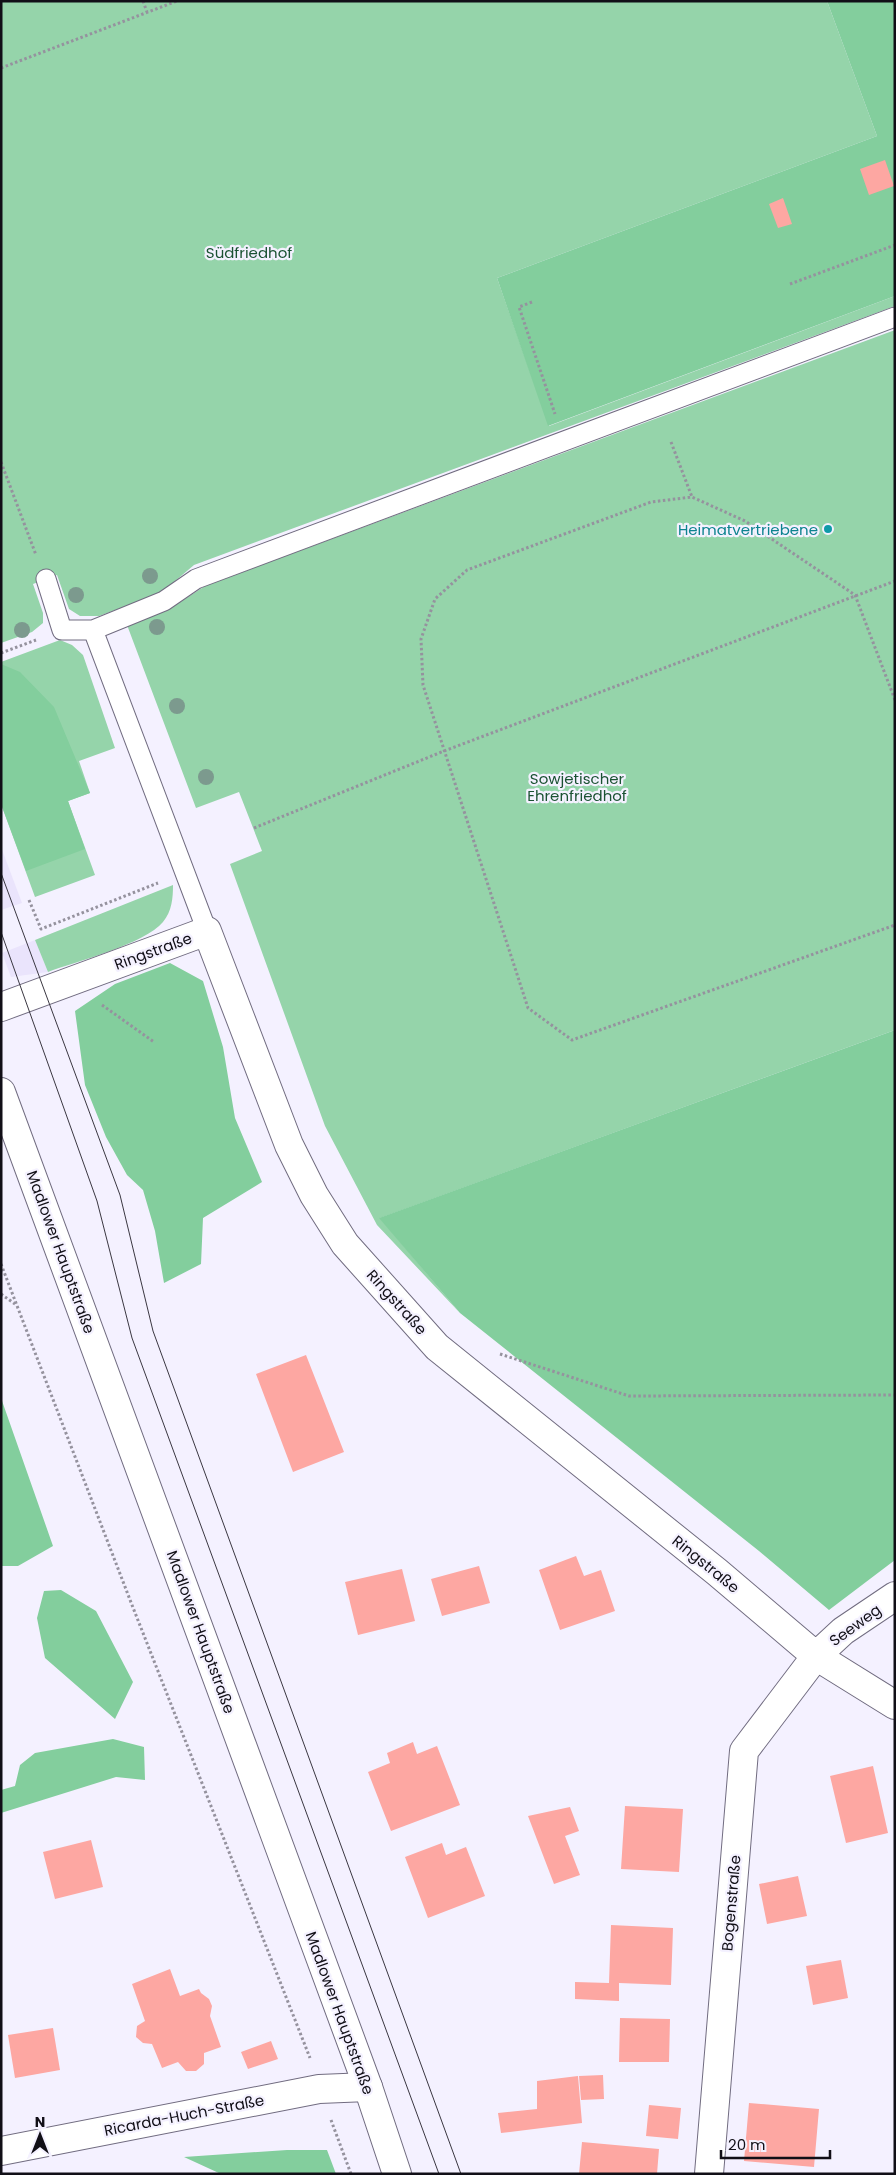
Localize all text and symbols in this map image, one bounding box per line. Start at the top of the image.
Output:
park label: Südfriedhof [206,242,292,263]
place label: Heimatvertriebene [678,519,818,540]
marker: Heimatvertriebene [822,523,834,535]
park label: Sowjetischer Ehrenfriedhof [527,768,627,806]
street label: Ringstraße [111,927,195,975]
street label: Madlower Hauptstraße [22,1168,100,1336]
street label: Ringstraße [362,1265,432,1339]
street label: Ringstraße [668,1530,744,1598]
street label: Madlower Hauptstraße [162,1548,240,1716]
street label: Seeweg [825,1599,885,1651]
street label: Bogenstraße [716,1854,746,1952]
street label: Madlower Hauptstraße [301,1929,379,2097]
street label: Ricarda-Huch-Straße [102,2089,266,2141]
north arrow [15,2110,65,2160]
text: N [35,2112,45,2132]
scale bar [721,2128,830,2160]
text: 20 m [728,2134,766,2155]

